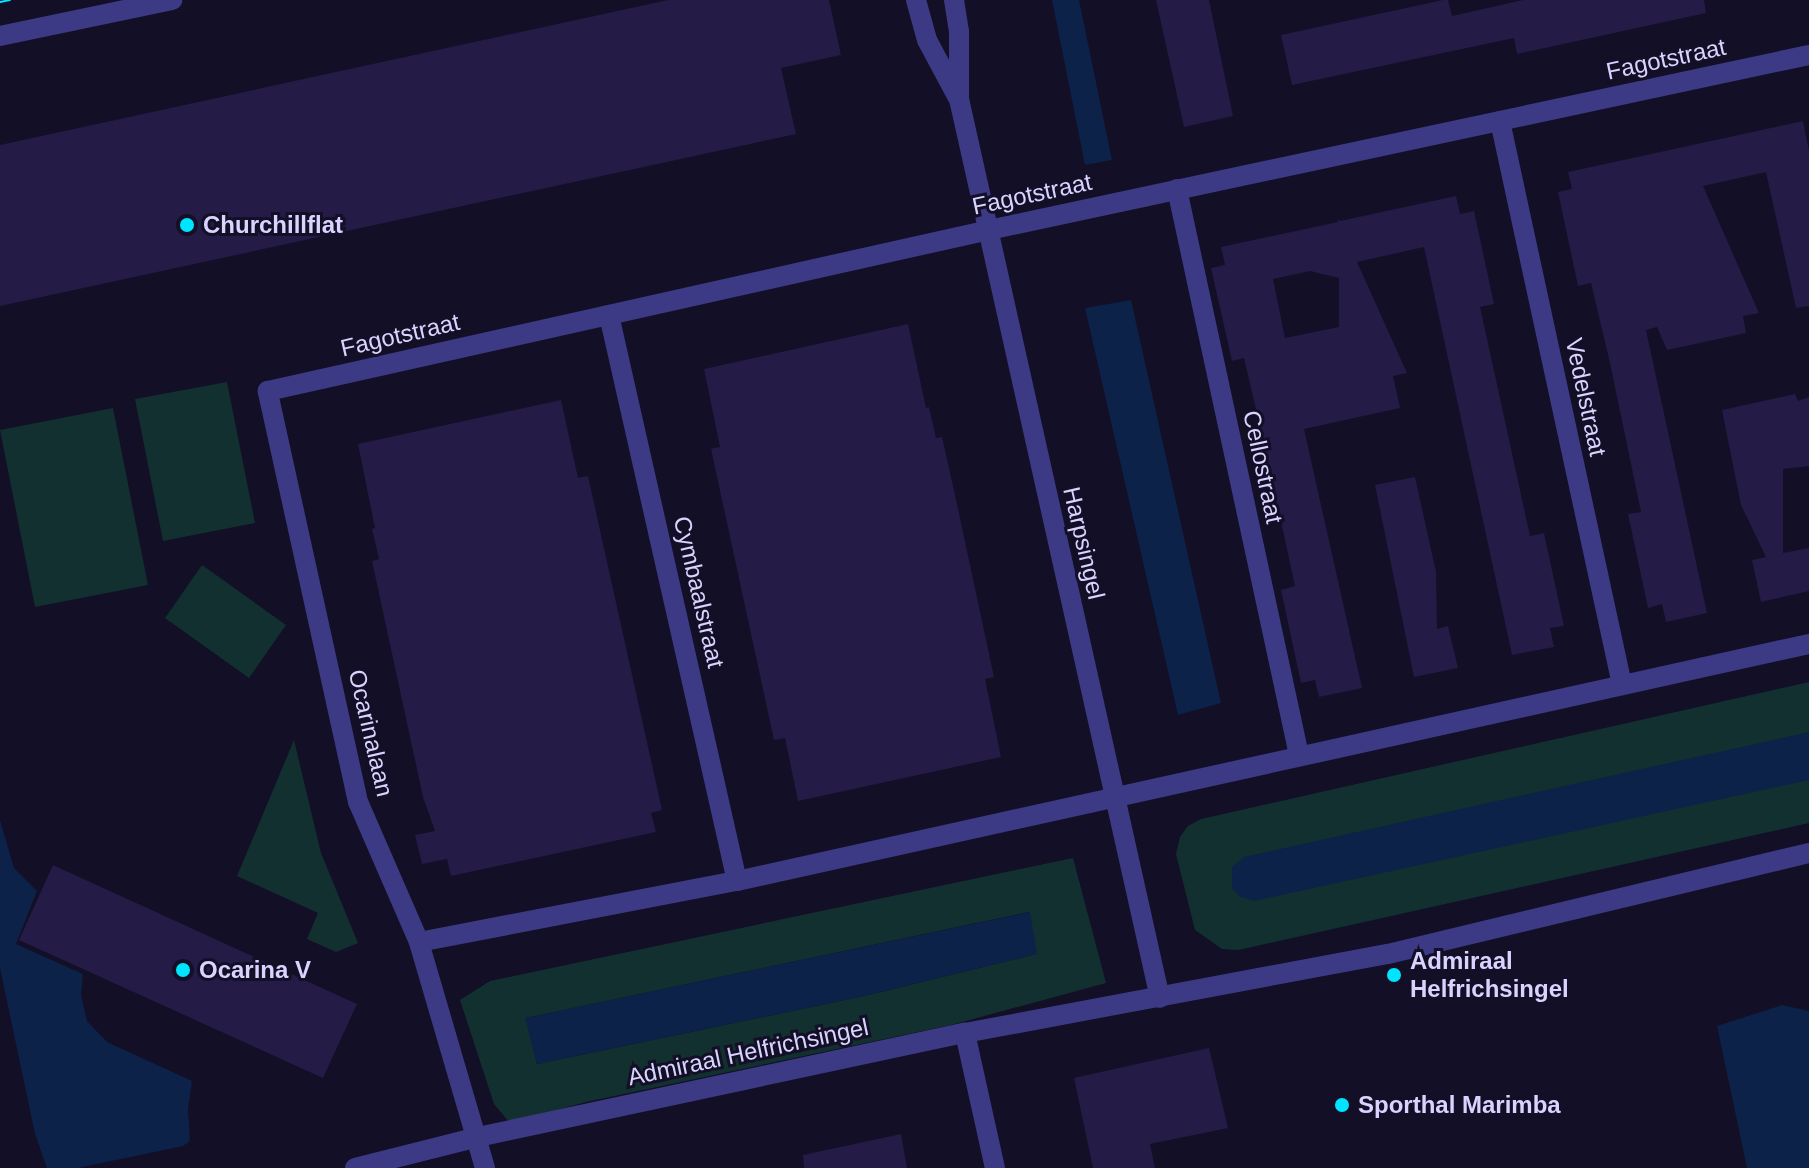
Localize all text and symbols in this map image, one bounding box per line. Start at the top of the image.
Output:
street label: Fagotstraat [1604,32,1728,86]
street label: Fagotstraat [970,167,1094,221]
place label: Churchillflat [203,211,343,239]
marker: Churchillflat [178,216,196,234]
street label: Fagotstraat [338,307,462,363]
street label: Vedelstraat [1559,335,1613,459]
street label: Cellostraat [1237,408,1289,526]
street label: Harpsingel [1057,484,1111,602]
street label: Cymbaalstraat [668,513,730,671]
street label: Ocarinalaan [342,667,400,799]
place label: Admiraal Helfrichsingel [1410,947,1569,1003]
place label: Ocarina V [199,956,311,984]
marker: Ocarina V [174,961,192,979]
marker: Admiraal Helfrichsingel [1385,966,1403,984]
street label: Admiraal Helfrichsingel [625,1012,871,1092]
place label: Sporthal Marimba [1358,1091,1561,1119]
marker: Sporthal Marimba [1333,1096,1351,1114]

